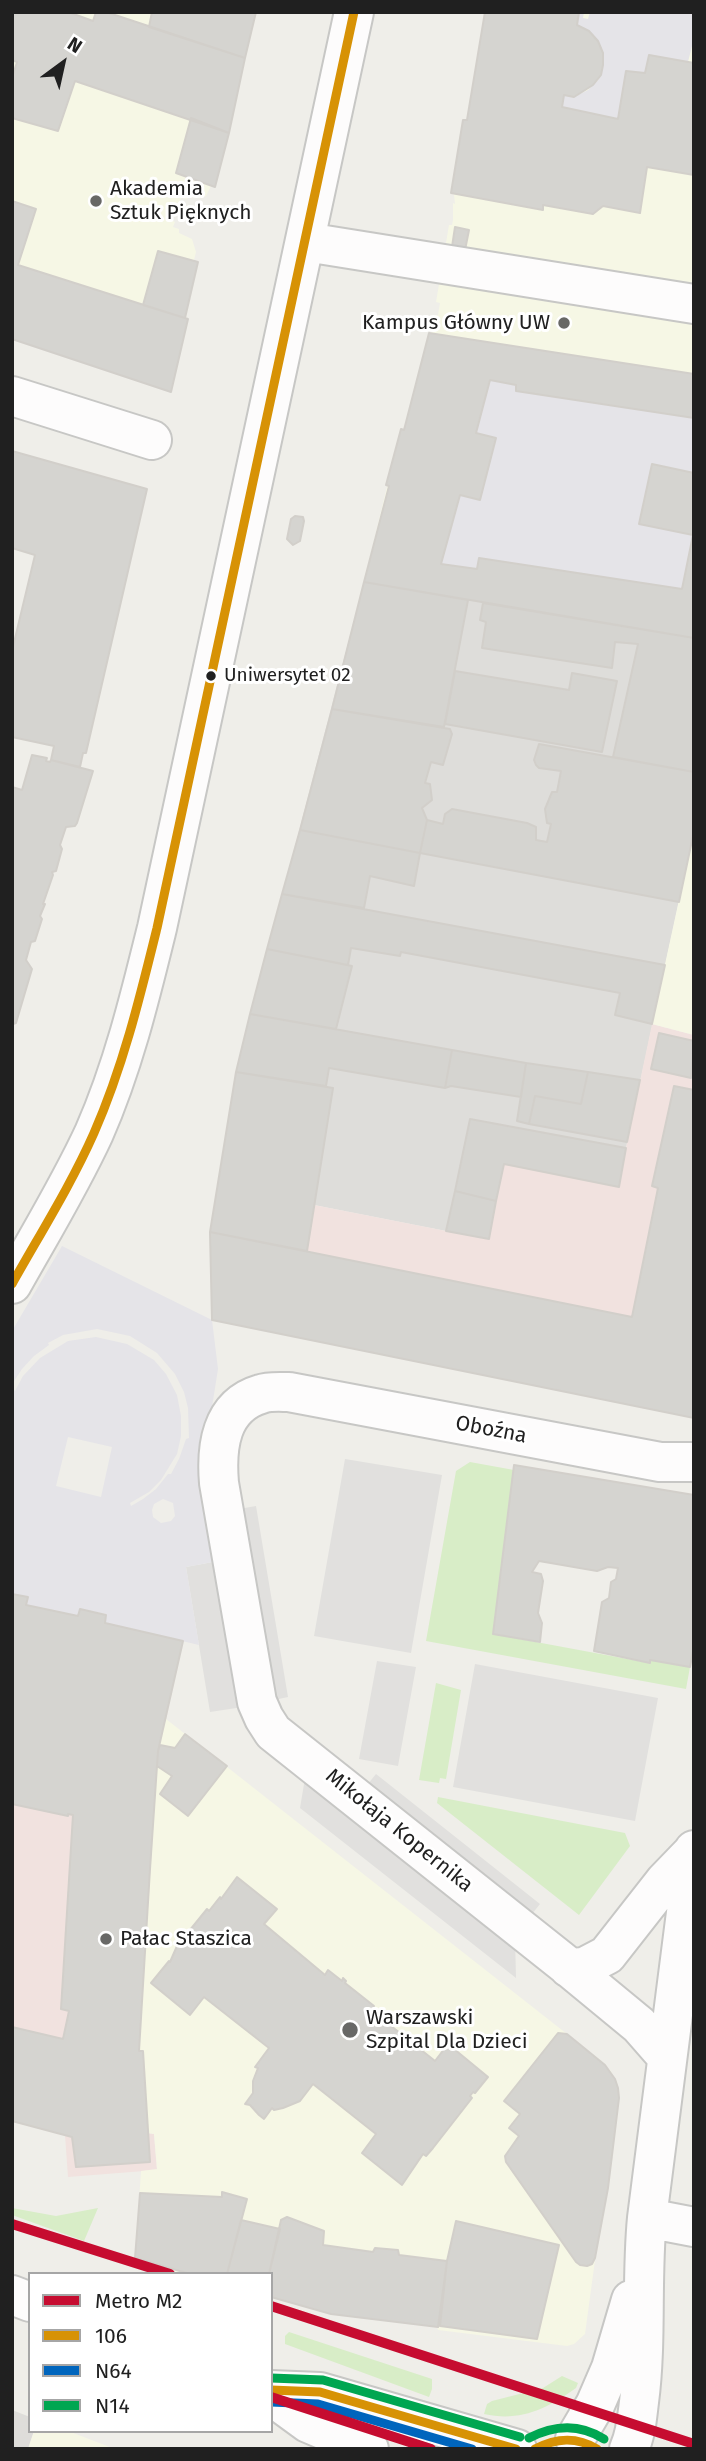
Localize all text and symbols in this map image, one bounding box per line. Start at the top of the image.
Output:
north arrow [28,28,98,98]
text: N [63,32,86,58]
place label: Akademia Sztuk Pięknych [110,176,252,226]
marker: Akademia Sztuk Pięknych [88,193,104,209]
place label: Kampus Główny UW [362,310,550,336]
marker: Kampus Główny UW [556,315,572,331]
place label: Uniwersytet 02 [224,665,351,687]
marker: Uniwersytet 02 [204,669,218,683]
street label: Oboźna [453,1411,529,1449]
street label: Mikołaja Kopernika [320,1764,478,1898]
place label: Pałac Staszica [120,1926,252,1952]
marker: Pałac Staszica [98,1931,114,1947]
place label: Warszawski Szpital Dla Dzieci [366,2005,528,2055]
marker: Warszawski Szpital Dla Dzieci [340,2020,360,2040]
legend [28,2272,273,2433]
text: Metro M2 [95,2288,182,2314]
text: 106 [95,2323,127,2349]
text: N64 [95,2358,132,2384]
text: N14 [95,2393,130,2419]

